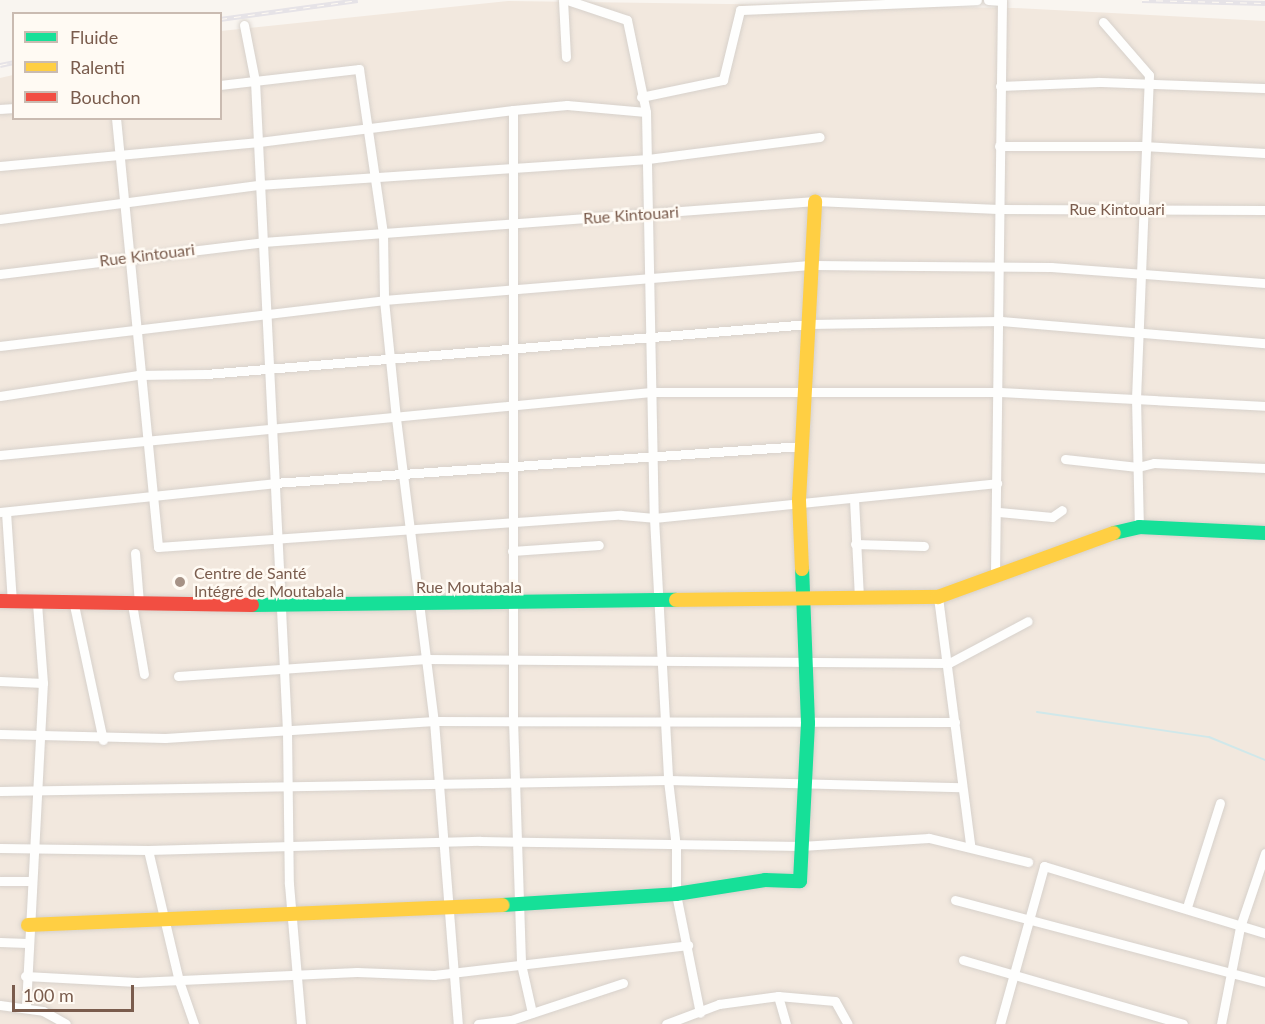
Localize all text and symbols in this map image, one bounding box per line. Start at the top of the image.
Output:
legend [12,12,222,120]
text: Fluide [70,26,118,48]
text: Ralenti [70,56,125,78]
text: Bouchon [70,86,141,108]
street label: Rue Kintouari [1069,199,1165,219]
street label: Rue Kintouari [583,202,679,228]
street label: Rue Kintouari [98,240,196,270]
place label: Centre de Santé Intégré de Moutabala [194,563,344,601]
marker: Centre de Santé Intégré de Moutabala [171,573,189,591]
street label: Rue Moutabala [416,577,522,597]
scale bar [15,973,136,1011]
text: 100 m [23,984,74,1006]

